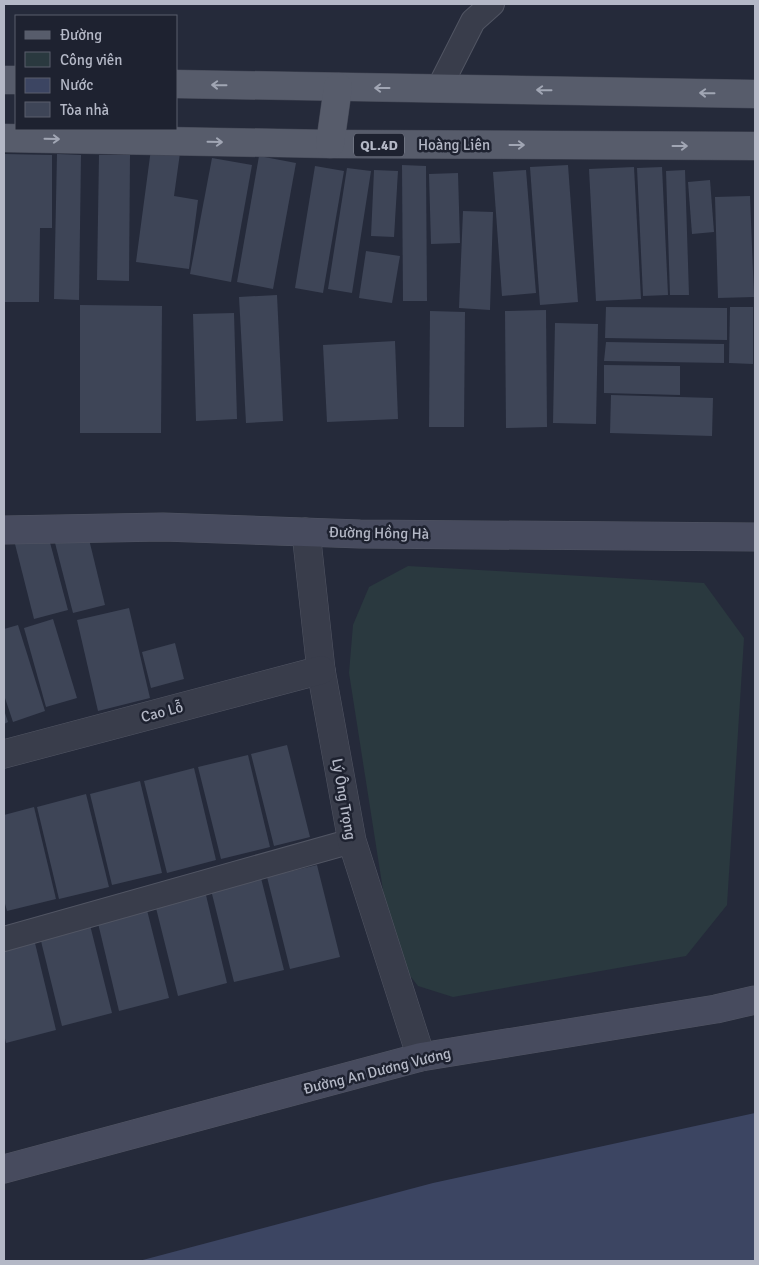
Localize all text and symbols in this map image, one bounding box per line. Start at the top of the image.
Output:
legend [15,15,178,130]
text: Đường [60,26,102,44]
text: Công viên [60,51,123,69]
text: Nước [60,76,93,94]
one-way arrow [211,80,228,90]
one-way arrow [374,83,390,93]
one-way arrow [536,85,552,95]
one-way arrow [699,88,715,98]
text: Tòa nhà [60,101,109,119]
one-way arrow [44,134,60,143]
road number: QL.4D [354,134,404,156]
street label: Hoàng Liên [418,136,490,154]
one-way arrow [206,137,223,147]
one-way arrow [509,140,525,150]
one-way arrow [672,141,688,151]
street label: Đường Hồng Hà [329,523,429,543]
street label: Cao Lỗ [139,697,185,726]
street label: Lý Ông Trọng [328,757,361,841]
street label: Đường An Dương Vương [301,1044,453,1098]

